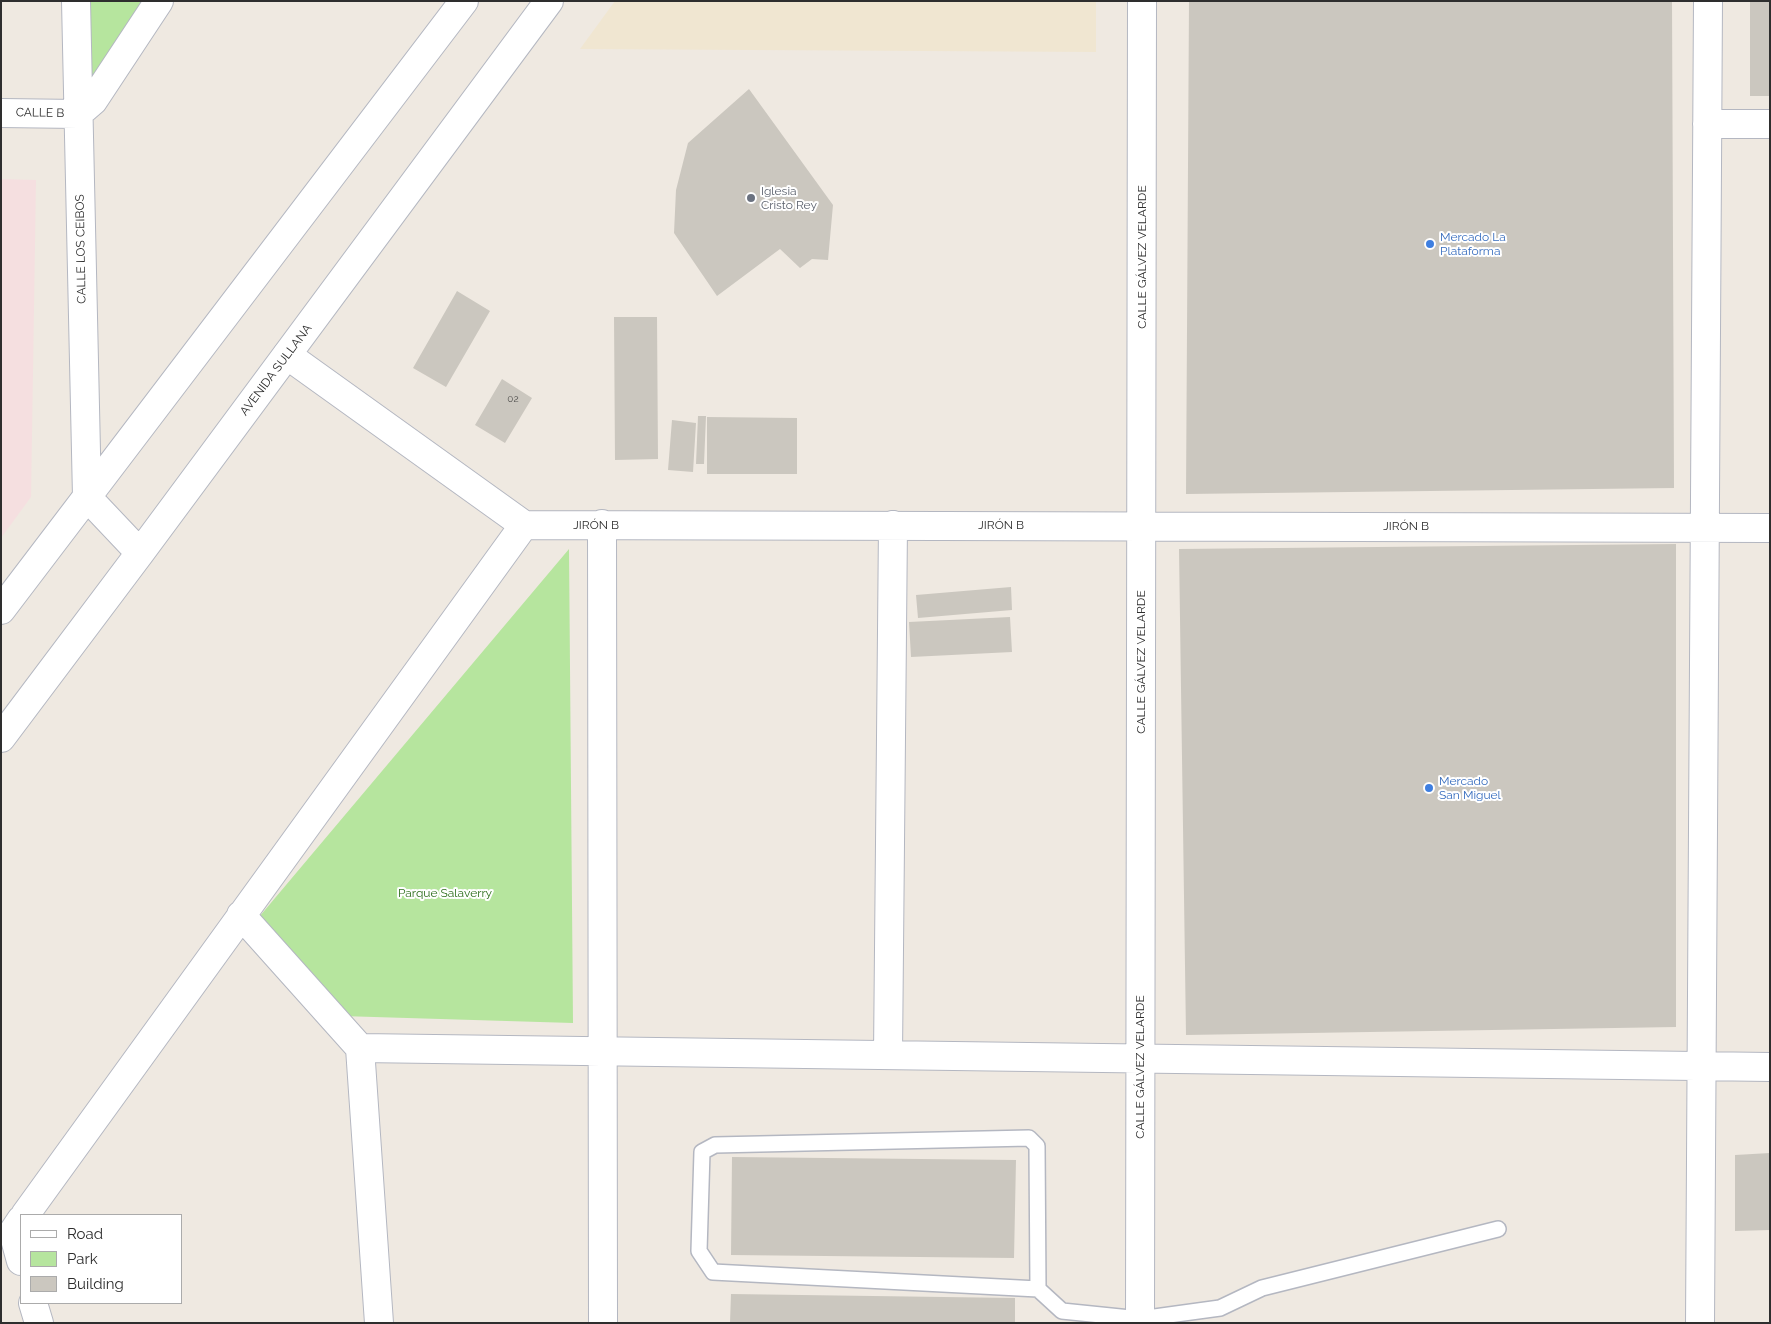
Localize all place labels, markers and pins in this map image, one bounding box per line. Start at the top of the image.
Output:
place label: Iglesia Cristo Rey [761,184,817,212]
marker: Iglesia Cristo Rey [745,192,757,204]
place label: Mercado La Plataforma [1440,230,1506,258]
marker: Mercado La Plataforma [1424,238,1436,250]
place label: Mercado San Miguel [1439,774,1501,802]
marker: Mercado San Miguel [1423,782,1435,794]

